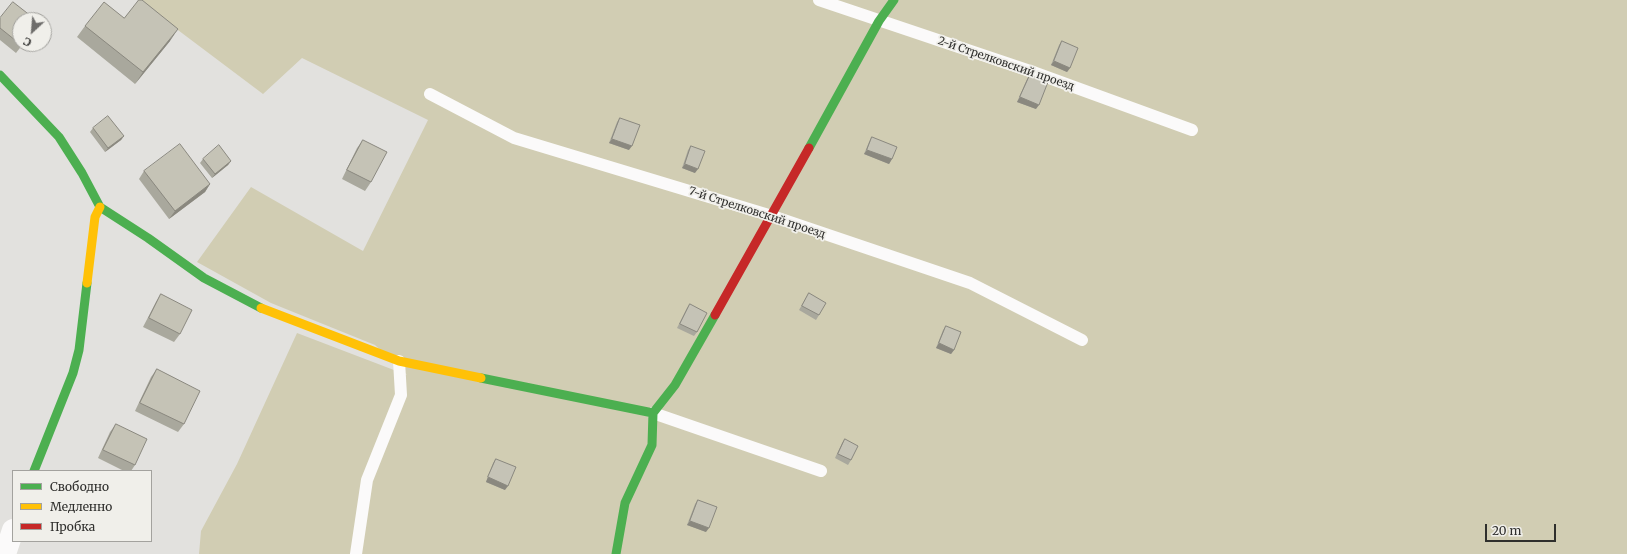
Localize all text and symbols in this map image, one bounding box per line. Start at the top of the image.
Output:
north arrow [12,12,52,52]
text: С [21,34,34,50]
street label: 2-й Стрелковский проезд [936,34,1076,94]
street label: 7-й Стрелковский проезд [687,185,827,241]
legend [12,470,152,542]
text: Свободно [50,479,109,494]
text: Медленно [50,499,112,514]
scale bar [1487,516,1558,542]
text: Пробка [50,519,95,534]
text: 20 m [1492,523,1521,538]

